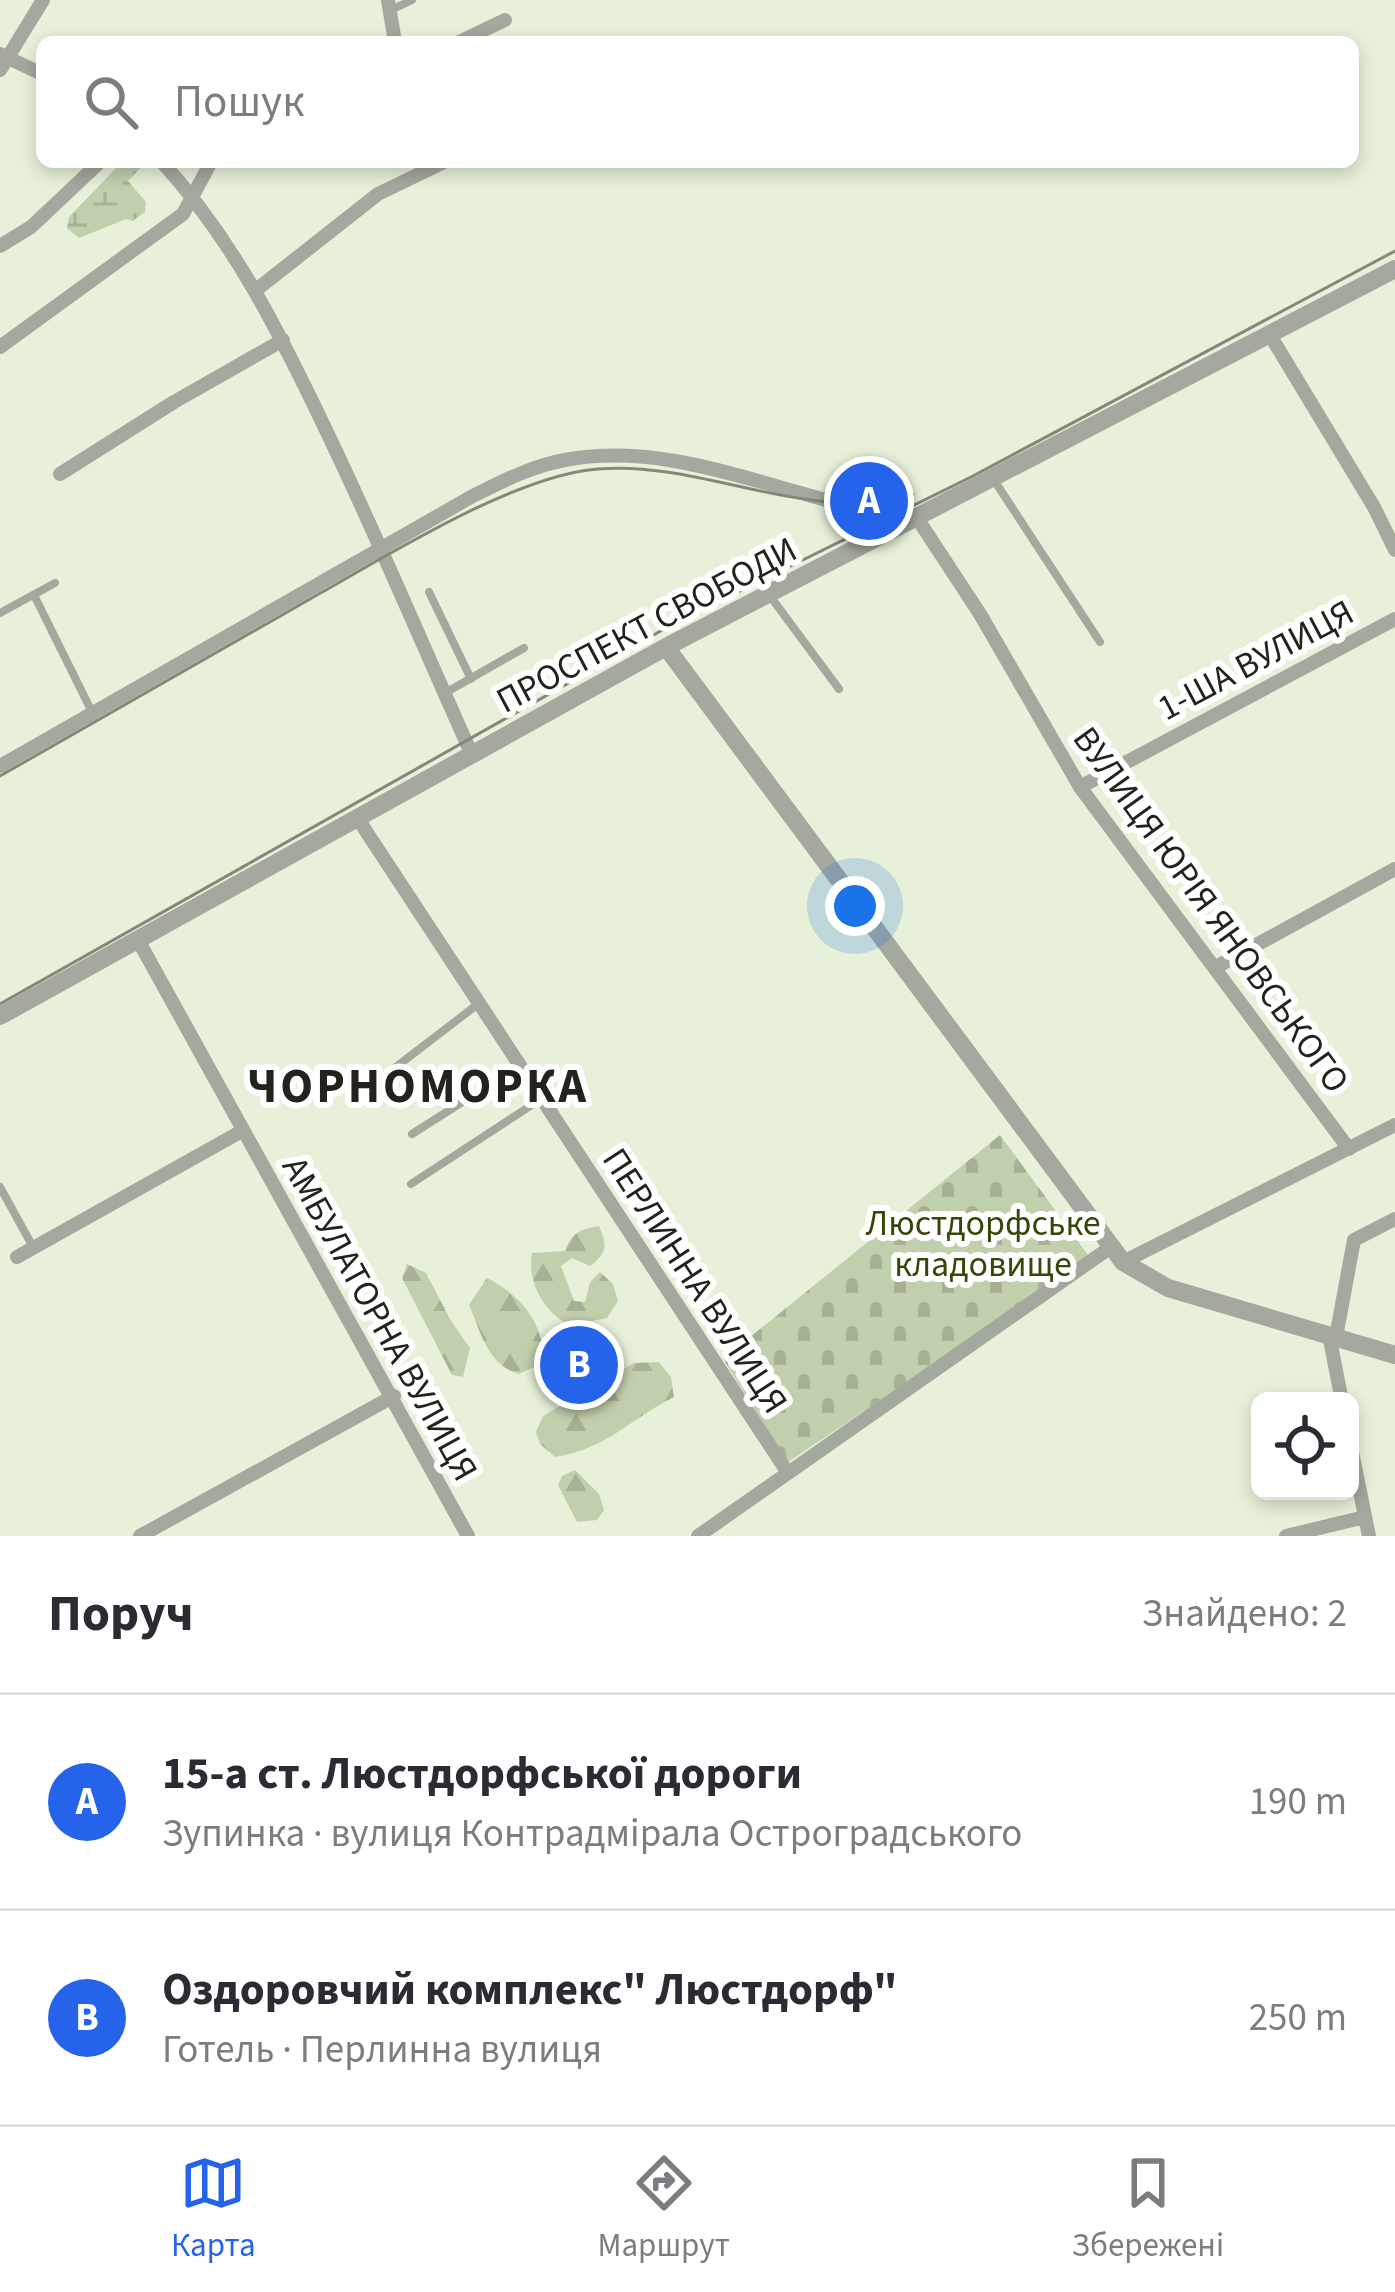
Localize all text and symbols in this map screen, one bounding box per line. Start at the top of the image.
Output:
search box [36,36,1359,168]
icon: search [78,69,144,135]
text: Пошук [174,70,304,134]
pin: A [830,456,908,546]
street label: ПРОСПЕКТ СВОБОДИ [487,525,806,726]
street label: 1-ША ВУЛИЦЯ [1149,587,1363,733]
street label: ВУЛИЦЯ ЮРІЯ ЯНОВСЬКОГО [1060,716,1361,1103]
your location [825,876,885,936]
district label: ЧОРНОМОРКА [247,1053,589,1121]
street label: ПЕРЛИННА ВУЛИЦЯ [590,1138,800,1424]
street label: АМБУЛАТОРНА ВУЛИЦЯ [269,1147,490,1490]
park label: Люстдорфське кладовище [865,1198,1101,1290]
pin: B [540,1320,618,1410]
map controls [1251,1392,1359,1500]
button: locate [1251,1392,1359,1500]
text: Поруч [48,1578,194,1650]
text: Знайдено: 2 [1142,1586,1347,1642]
text: 15-а ст. Люстдорфської дороги [162,1742,802,1806]
text: A [76,1774,98,1830]
text: 190 m [1249,1774,1347,1830]
text: Зупинка · вулиця Контрадмірала Остроградського [162,1806,1022,1862]
text: Оздоровчий комплекс" Люстдорф" [162,1958,897,2022]
text: B [75,1990,99,2046]
text: 250 m [1249,1990,1347,2046]
text: Готель · Перлинна вулиця [162,2022,602,2078]
tab: Карта [171,2150,256,2269]
tab: Маршрут [597,2150,730,2269]
tab: Збережені [1072,2150,1224,2269]

